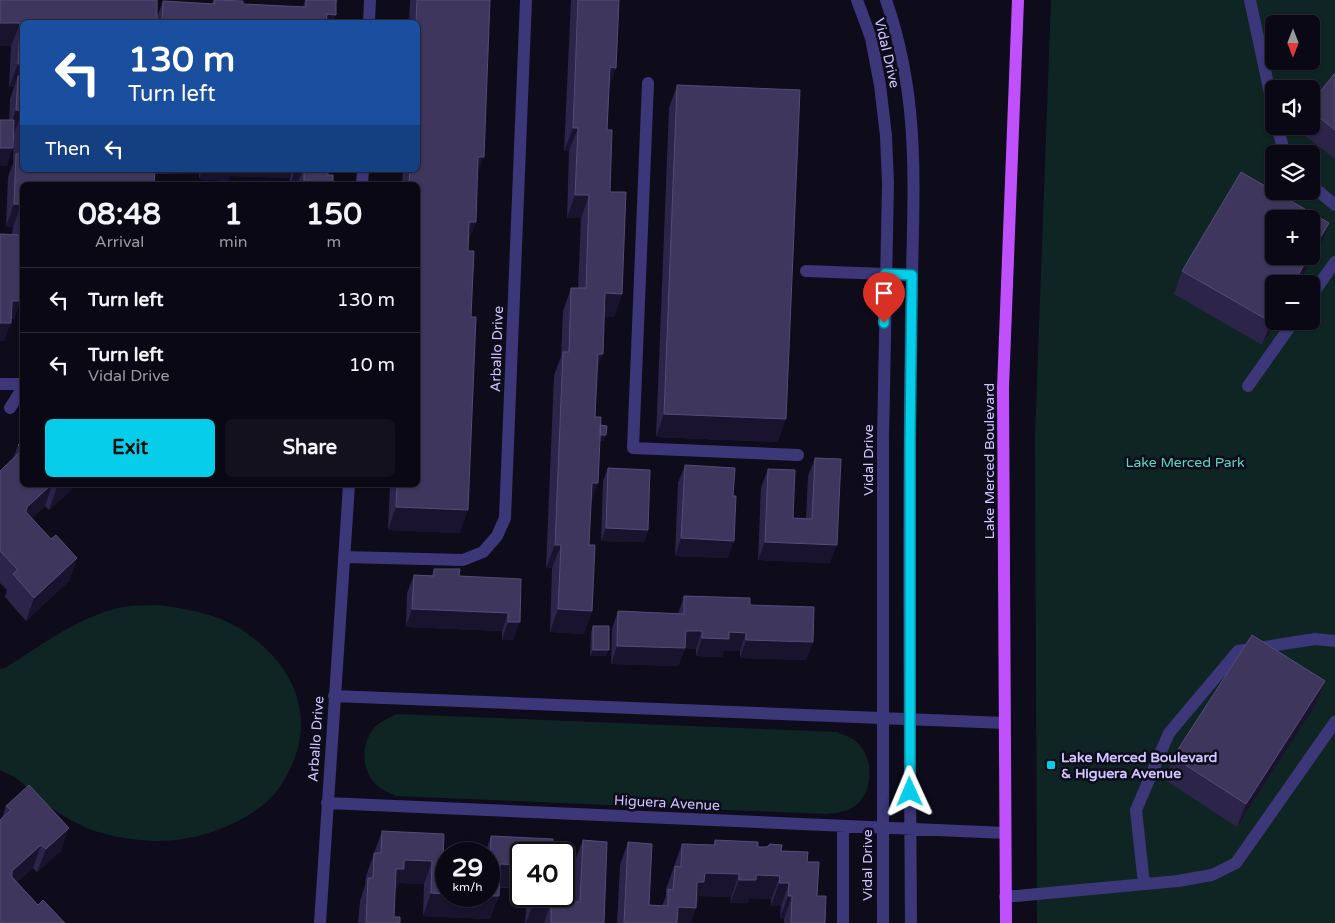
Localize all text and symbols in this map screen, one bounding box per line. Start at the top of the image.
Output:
north arrow [1265,15,1320,70]
map controls [1265,15,1320,330]
street label: Vidal Drive [871,16,903,90]
text: 130 m [128,39,235,81]
icon: left [45,40,110,105]
button: sound [1265,80,1320,135]
text: Turn left [128,81,216,107]
icon: left [100,135,128,163]
text: Then [45,138,90,160]
button: layers [1265,145,1320,200]
text: 08:48 [78,196,161,233]
text: 1 [224,196,243,233]
text: 150 [306,196,362,233]
button: + [1265,210,1320,265]
text: Arrival [95,232,144,252]
text: min [219,232,248,252]
text: m [326,232,341,252]
pin [863,272,905,323]
button: − [1265,275,1320,330]
icon: arrive [870,279,898,307]
icon: left [45,286,73,314]
text: Turn left [88,289,164,311]
text: 130 m [337,289,395,311]
street label: Arballo Drive [487,306,507,392]
text: Turn left [88,344,164,366]
icon: left [45,351,73,379]
text: 10 m [349,354,395,376]
text: Vidal Drive [88,366,170,386]
street label: Lake Merced Boulevard [981,383,998,539]
button: Exit [45,419,215,477]
button: Share [225,419,395,477]
street label: Vidal Drive [860,424,877,496]
park label: Lake Merced Park [1125,454,1245,471]
street label: Arballo Drive [305,695,327,783]
place label: Lake Merced Boulevard & Higuera Avenue [1061,749,1218,782]
marker: Lake Merced Boulevard & Higuera Avenue [1045,759,1057,771]
position arrow [883,765,935,817]
street label: Higuera Avenue [614,792,721,814]
street label: Vidal Drive [859,829,876,901]
speed limit sign: 40 [510,842,575,907]
text: 29 [452,853,483,883]
text: km/h [452,880,483,894]

